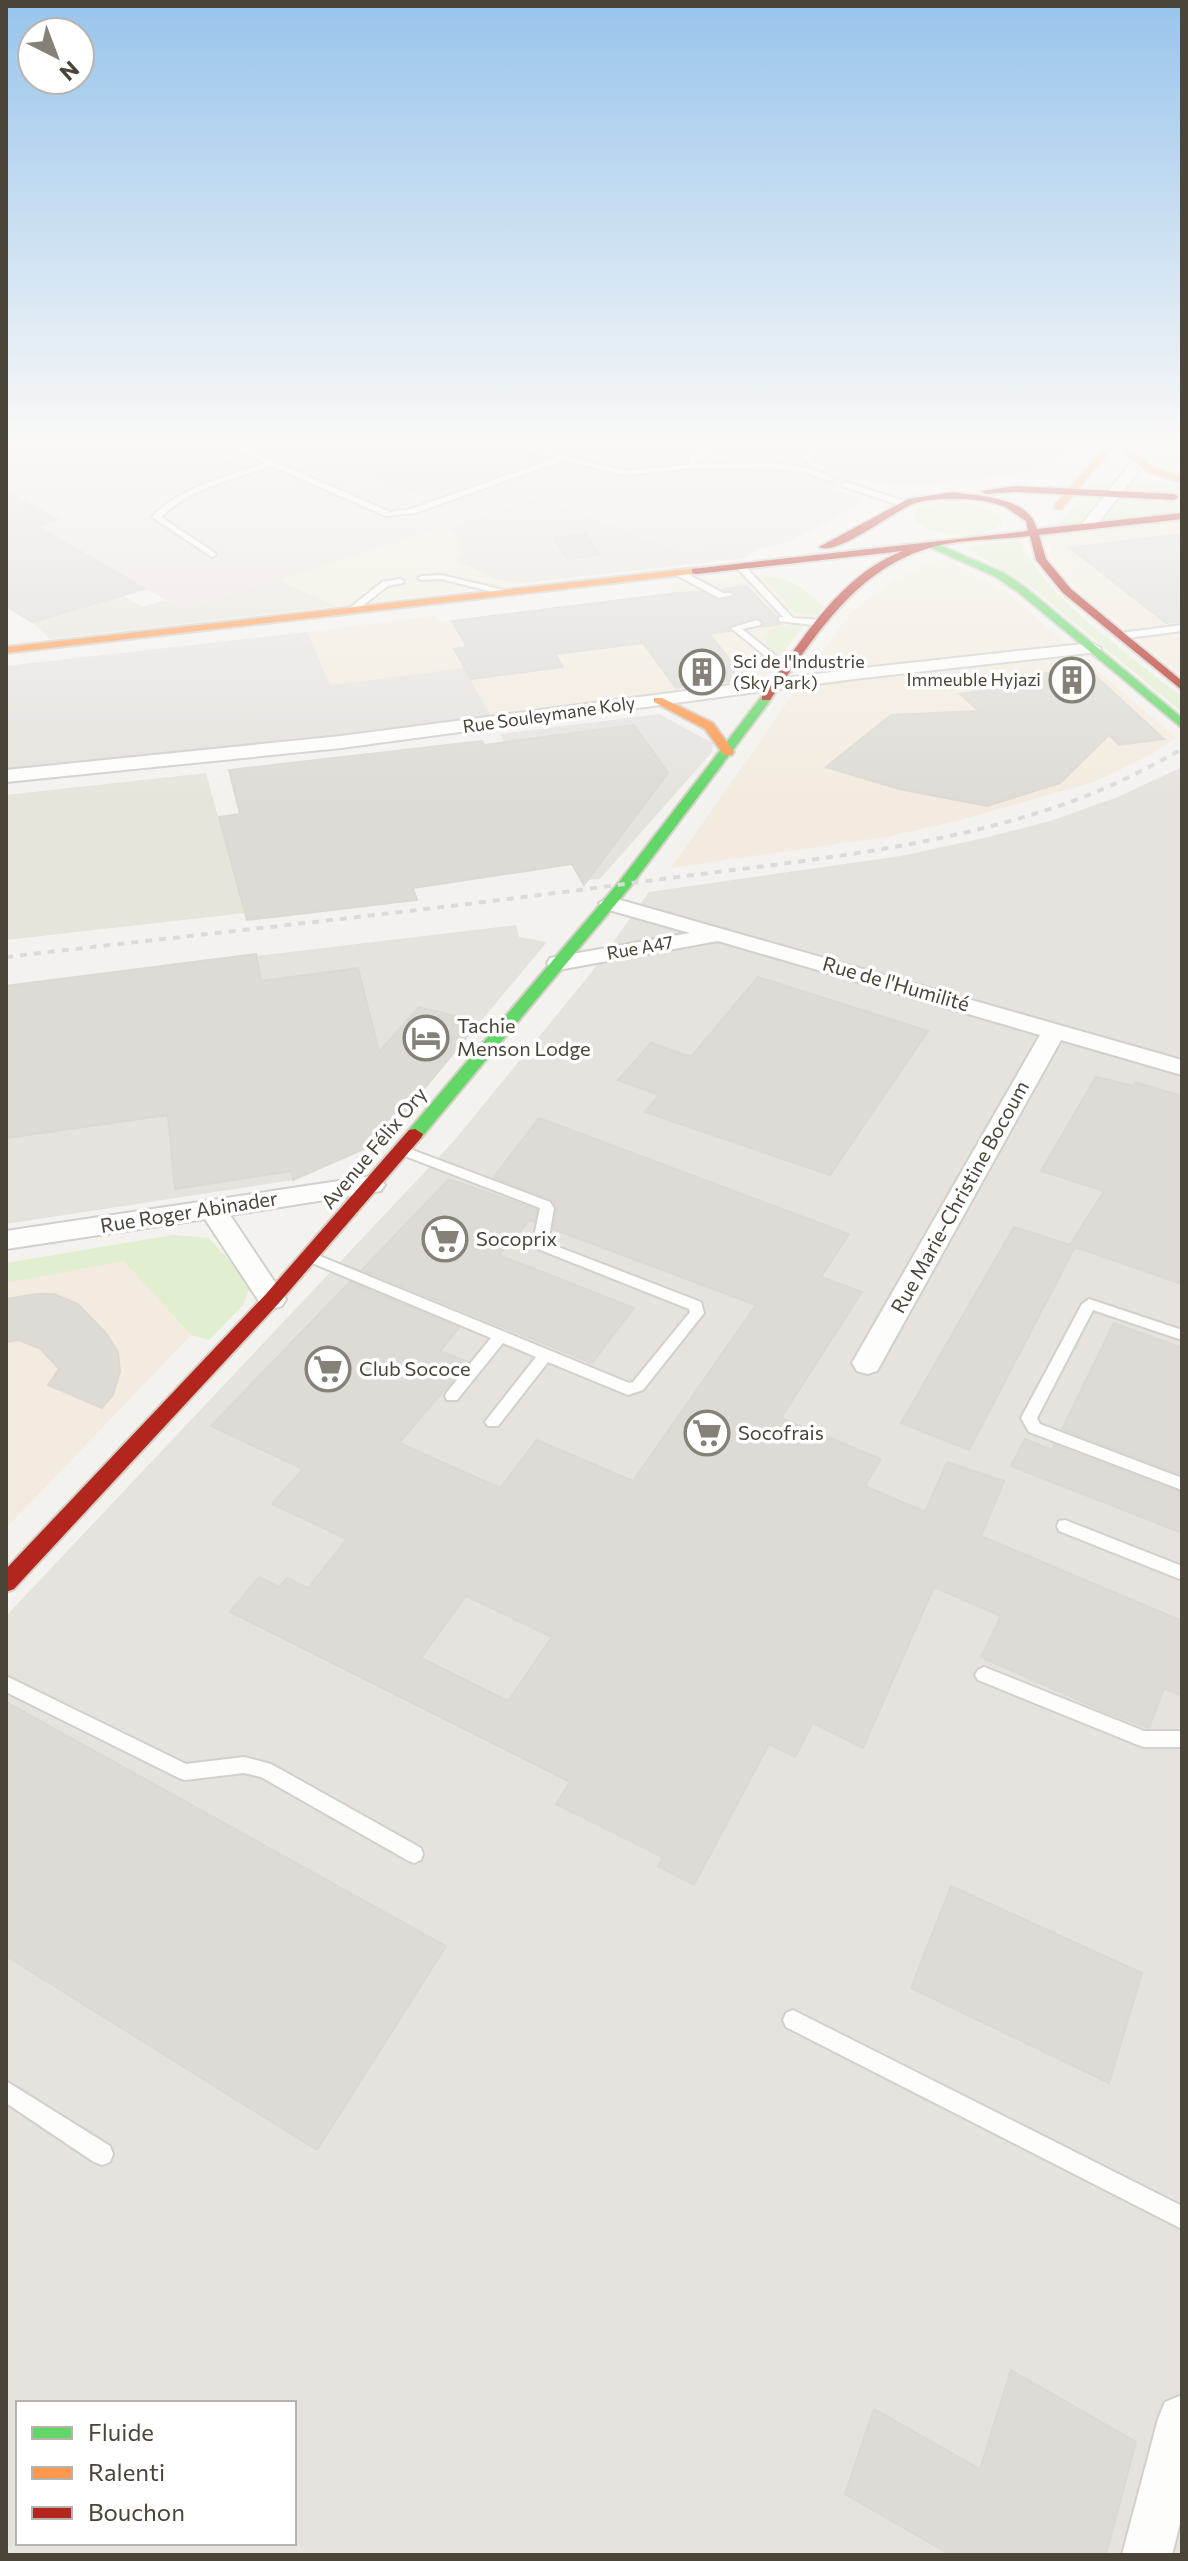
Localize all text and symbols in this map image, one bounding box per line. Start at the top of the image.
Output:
north arrow [16,16,96,96]
text: N [55,56,85,87]
building icon: Sci de l'Industrie (Sky Park) [678,648,726,696]
place label: Sci de l'Industrie (Sky Park) [733,650,865,693]
building icon: Immeuble Hyjazi [1048,656,1096,704]
place label: Immeuble Hyjazi [906,668,1041,690]
street label: Rue Souleymane Koly [461,691,637,737]
street label: Rue A47 [605,930,675,964]
street label: Rue de l'Humilité [820,951,972,1015]
place label: Tachie Menson Lodge [457,1013,591,1060]
hotel icon: Tachie Menson Lodge [402,1014,450,1062]
street label: Rue Marie-Christine Bocoum [885,1076,1033,1317]
street label: Avenue Félix Ory [315,1082,431,1213]
street label: Rue Roger Abinader [98,1185,279,1237]
supermarket icon: Socoprix [421,1215,469,1263]
place label: Socoprix [476,1226,557,1250]
supermarket icon: Club Sococe [304,1345,352,1393]
place label: Club Sococe [359,1356,471,1380]
supermarket icon: Socofrais [683,1409,731,1457]
place label: Socofrais [738,1420,824,1444]
legend [16,2401,296,2545]
text: Fluide [88,2417,154,2446]
text: Ralenti [88,2457,165,2486]
text: Bouchon [88,2497,185,2526]

